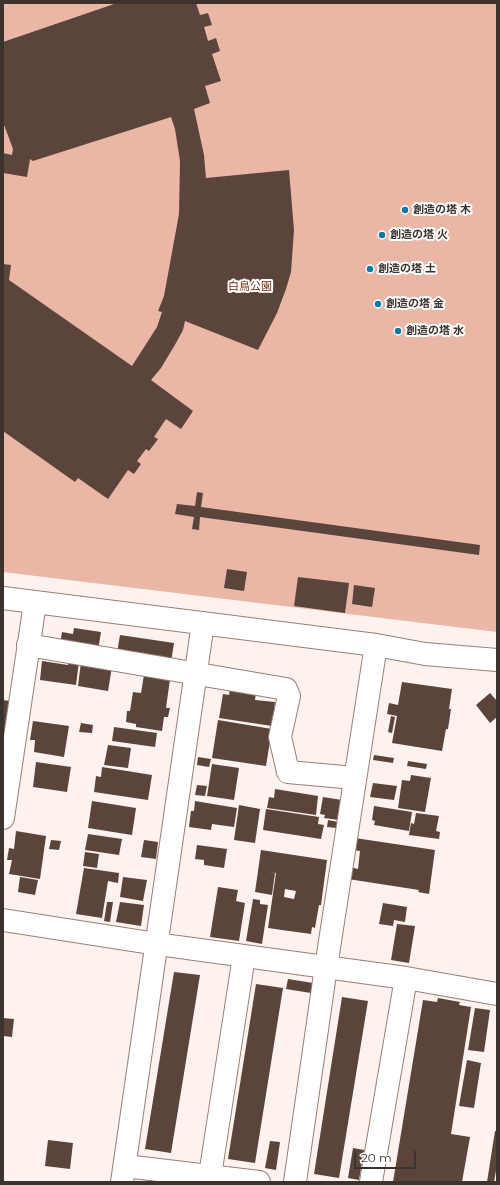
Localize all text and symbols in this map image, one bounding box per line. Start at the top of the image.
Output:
place label: 創造の塔 木 [413,203,471,217]
marker: 創造の塔 木 [400,205,410,215]
place label: 創造の塔 火 [390,228,448,242]
marker: 創造の塔 火 [377,230,387,240]
place label: 創造の塔 土 [378,262,436,276]
marker: 創造の塔 土 [365,264,375,274]
park label: 白鳥公園 [228,280,272,294]
place label: 創造の塔 金 [386,297,444,311]
marker: 創造の塔 金 [373,299,383,309]
place label: 創造の塔 水 [406,324,464,338]
marker: 創造の塔 水 [393,326,403,336]
scale bar [356,1143,418,1169]
text: 20 m [361,1150,392,1165]

